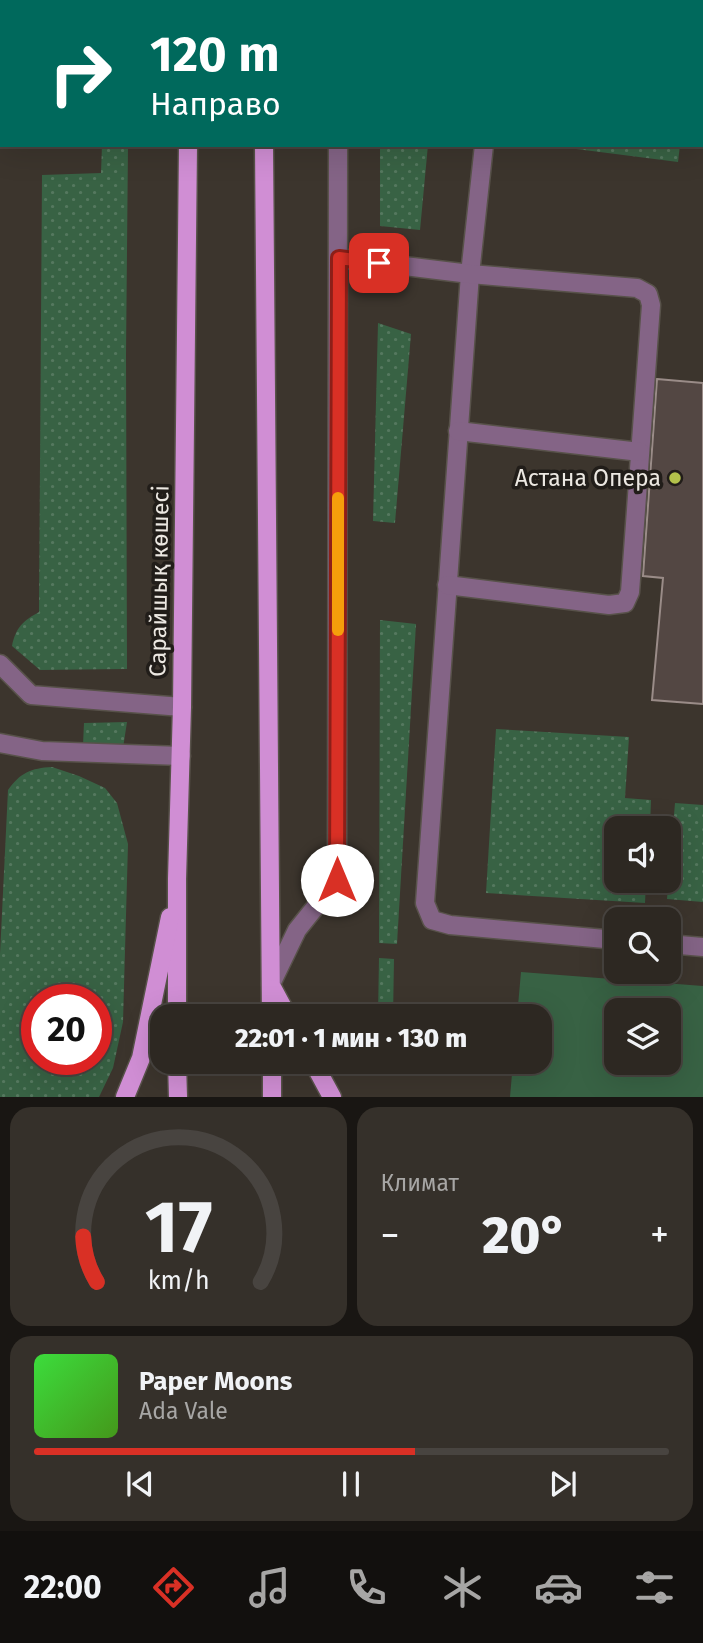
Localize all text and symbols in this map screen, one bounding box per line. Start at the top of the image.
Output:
text: 120 m [150,25,280,84]
icon: right [35,28,126,119]
text: Направо [150,85,281,123]
pin [349,233,409,293]
icon: arrive [360,244,398,282]
place label: Астана Опера [515,464,661,492]
marker: Астана Опера [667,470,683,486]
street label: Сарайшық көшесі [143,485,175,677]
map controls [604,816,681,1075]
button: sound [604,816,681,893]
position arrow [300,843,374,917]
button: search [604,907,681,984]
speed limit sign: 20 [21,984,112,1075]
button: layers [604,998,681,1075]
text: 22:01 · 1 мин · 130 m [235,1023,467,1054]
text: Климат [381,1169,459,1197]
text: 17 [144,1185,212,1272]
text: 20° [482,1204,567,1267]
text: − [381,1212,400,1258]
text: + [650,1212,669,1258]
text: km/h [147,1266,209,1296]
text: Paper Moons [139,1366,292,1397]
text: Ada Vale [139,1397,228,1425]
icon: previous [121,1465,159,1503]
icon: pause [332,1465,370,1503]
icon: next [544,1465,582,1503]
icon: directions [149,1563,198,1612]
icon: music [245,1563,294,1612]
icon: phone [342,1563,391,1612]
icon: climate [438,1563,487,1612]
icon: car [534,1563,583,1612]
icon: filters [630,1563,679,1612]
text: 22:00 [24,1568,102,1606]

